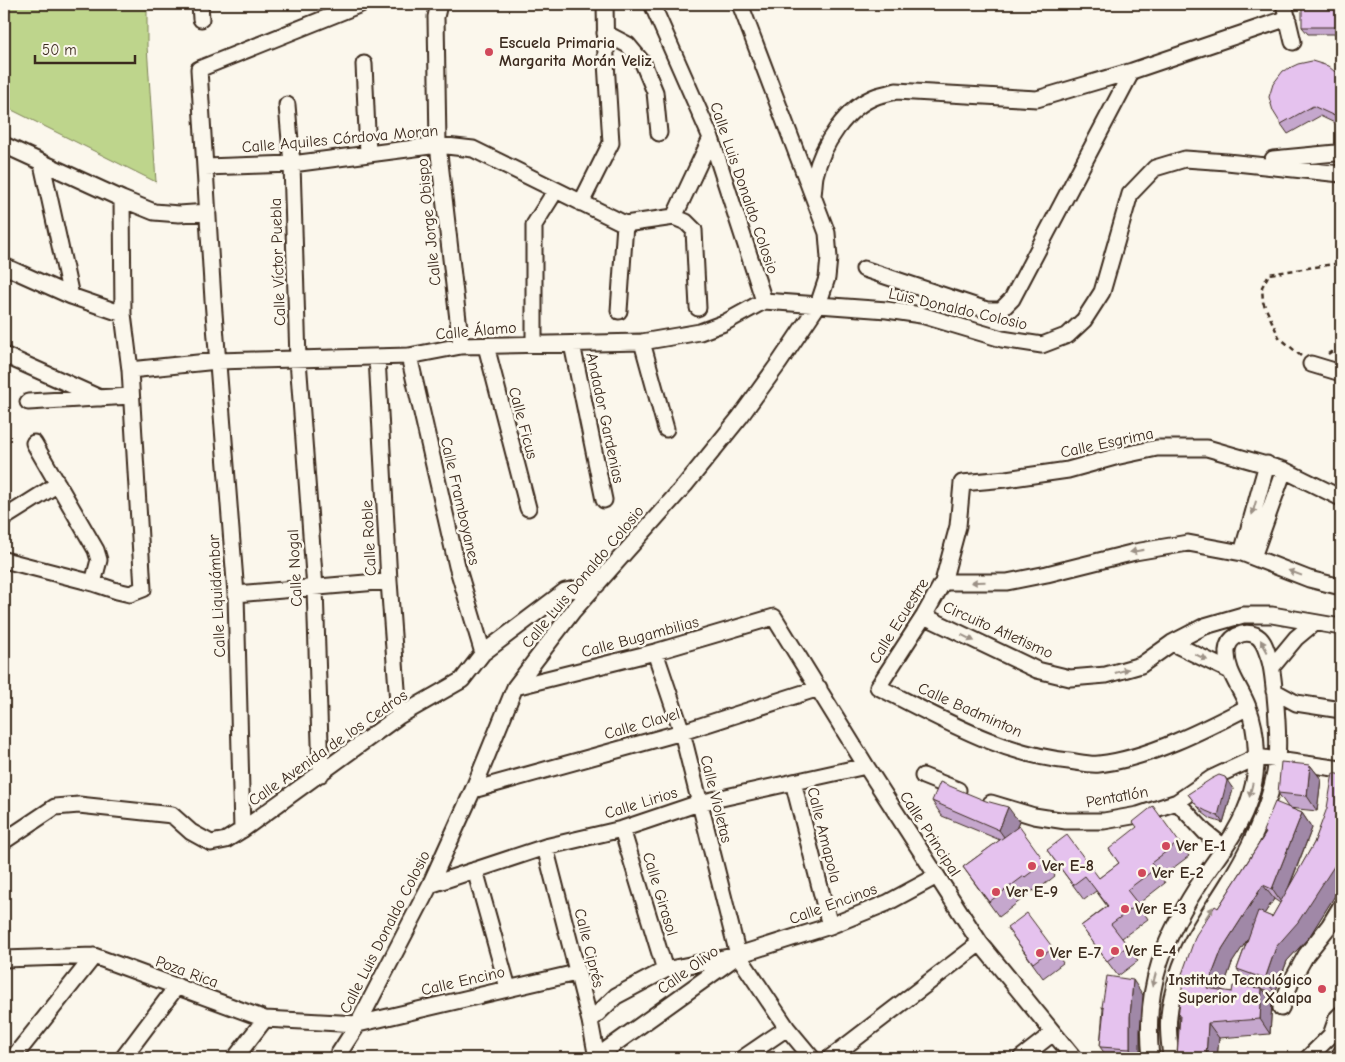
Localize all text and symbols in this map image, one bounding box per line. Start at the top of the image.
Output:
scale bar [35,32,135,64]
place label: Escuela Primaria Margarita Morán Veliz [499,34,652,70]
text: 50 m [42,41,77,59]
marker: Escuela Primaria Margarita Morán Veliz [483,46,495,58]
street label: Calle Luis Donaldo Colosio [706,100,782,276]
street label: Calle Aquiles Córdova Moran [241,121,439,157]
street label: Calle Jorge Obispo [413,157,445,287]
street label: Calle Víctor Puebla [267,198,289,326]
street label: Luis Donaldo Colosio [887,284,1029,334]
street label: Calle Álamo [435,317,517,344]
street label: Andador Gardenias [582,351,628,485]
street label: Calle Ficus [505,385,541,461]
street label: Calle Esgrima [1059,424,1155,462]
street label: Calle Framboyanes [437,435,484,567]
street label: Calle Roble [358,499,380,577]
one-way arrow [1250,501,1258,516]
street label: Calle Luis Donaldo Colosio [518,502,648,652]
street label: Calle Nogal [284,529,306,607]
street label: Calle Liquidámbar [205,533,229,658]
one-way arrow [1129,548,1145,556]
one-way arrow [1287,569,1302,577]
street label: Calle Ecuestre [866,575,932,667]
one-way arrow [970,578,986,586]
street label: Circuito Atletismo [940,598,1056,662]
street label: Calle Bugambilias [579,613,701,661]
one-way arrow [961,634,975,642]
one-way arrow [1259,640,1268,653]
one-way arrow [1194,653,1208,661]
one-way arrow [1114,666,1129,674]
street label: Calle Badminton [915,679,1025,741]
street label: Calle Avenida de los Cedros [245,686,411,810]
street label: Calle Clavel [602,705,682,743]
street label: Calle Violetas [696,753,736,845]
street label: Calle Lirios [602,783,680,823]
street label: Pentatlón [1084,783,1150,811]
one-way arrow [1247,783,1255,798]
street label: Calle Amapola [803,785,845,885]
street label: Calle Principal [896,788,964,880]
place label: Ver E-1 [1176,837,1226,855]
marker: Ver E-1 [1160,840,1172,852]
street label: Calle Luis Donaldo Colosio [336,848,434,1016]
street label: Calle Girasol [639,850,681,938]
place label: Ver E-8 [1042,857,1094,875]
marker: Ver E-8 [1026,860,1038,872]
place label: Ver E-2 [1152,864,1204,882]
marker: Ver E-2 [1136,867,1148,879]
street label: Calle Encinos [787,880,880,928]
place label: Ver E-9 [1006,883,1058,901]
marker: Ver E-9 [990,886,1002,898]
place label: Ver E-3 [1135,900,1187,918]
marker: Ver E-3 [1119,903,1131,915]
one-way arrow [1204,906,1213,920]
street label: Calle Ciprés [570,907,608,990]
street label: Calle Olivo [654,942,722,998]
place label: Ver E-4 [1125,942,1176,960]
place label: Ver E-7 [1050,944,1102,962]
marker: Ver E-4 [1109,945,1121,957]
marker: Ver E-7 [1034,947,1046,959]
street label: Poza Rica [153,952,221,992]
street label: Calle Encino [419,963,507,999]
place label: Instituto Tecnológico Superior de Xalapa [1169,971,1312,1007]
one-way arrow [1150,973,1158,988]
marker: Instituto Tecnológico Superior de Xalapa [1316,983,1328,995]

